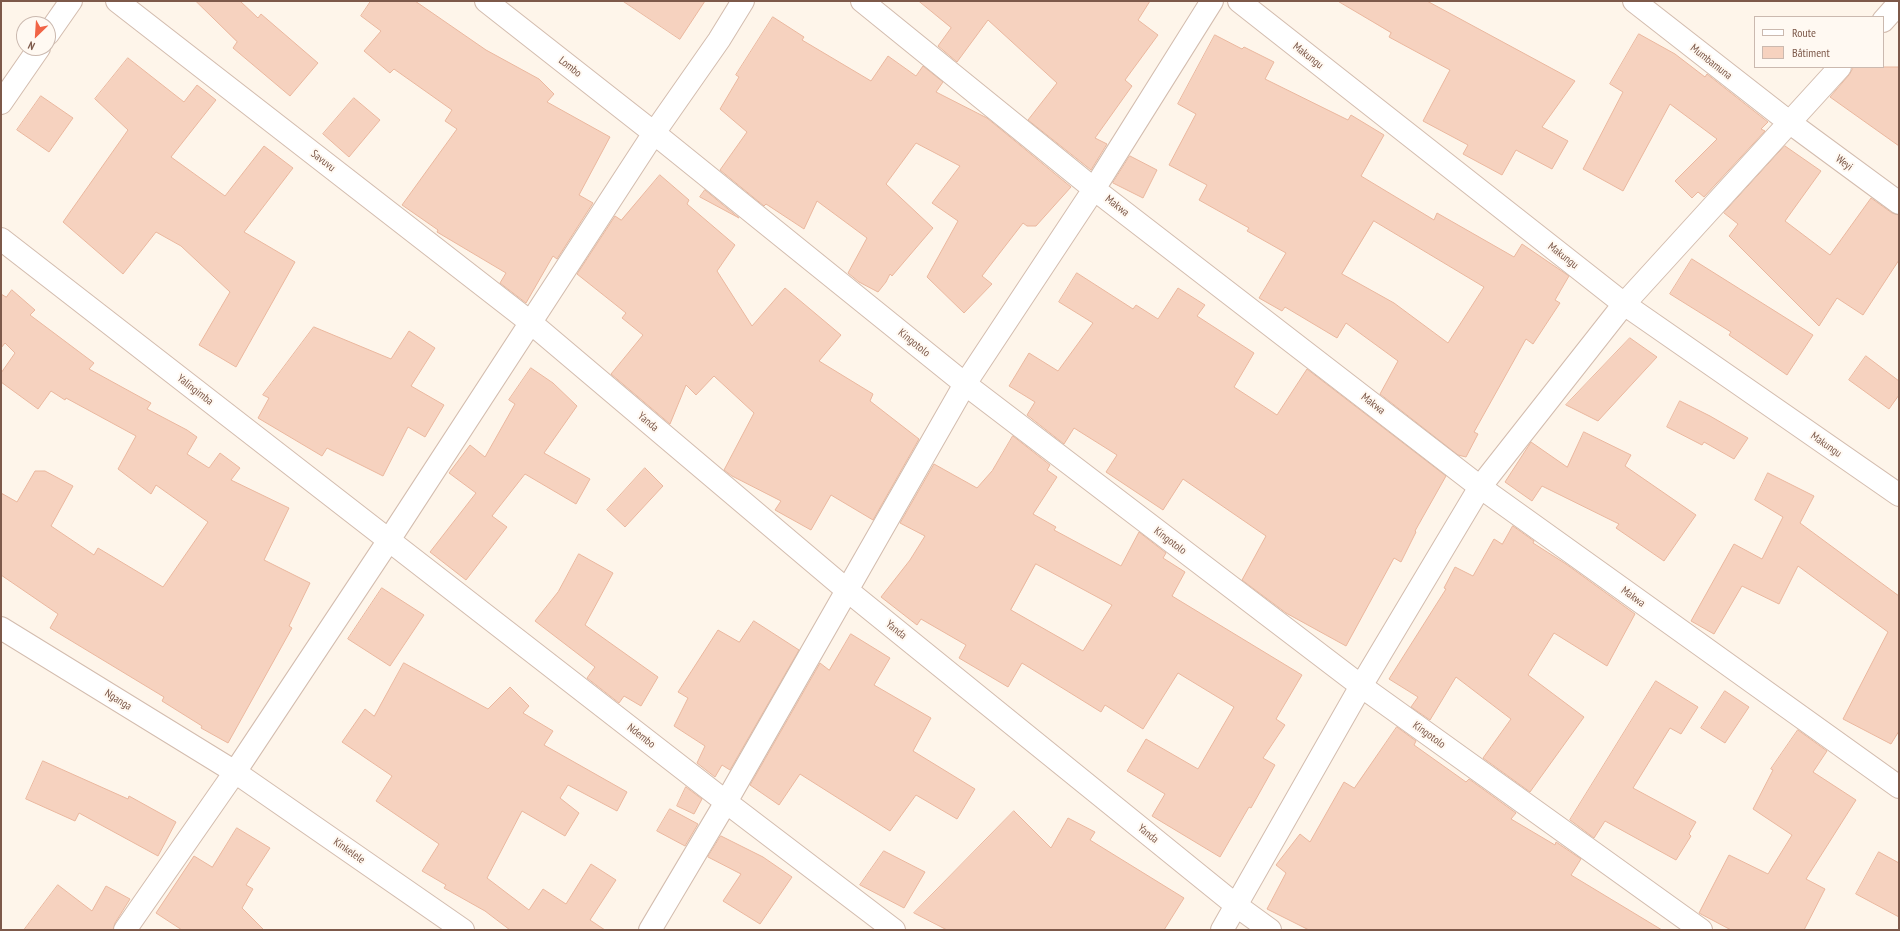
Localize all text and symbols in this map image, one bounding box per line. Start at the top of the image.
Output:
north arrow [16,16,56,56]
legend [1754,16,1884,68]
text: Route [1792,25,1816,40]
text: N [26,38,37,54]
street label: Makungu [1290,40,1326,72]
street label: Mumbamuna [1688,42,1734,82]
text: Bâtiment [1792,45,1830,60]
street label: Lombo [556,54,584,80]
street label: Savuvu [308,147,338,175]
street label: Weyi [1833,152,1855,174]
street label: Makwa [1102,193,1132,219]
street label: Makungu [1545,240,1581,272]
street label: Kingotolo [895,326,933,360]
street label: Yalingimba [174,372,216,408]
street label: Makwa [1358,391,1388,417]
street label: Yanda [635,410,661,434]
street label: Makungu [1808,430,1844,460]
street label: Kingotolo [1151,525,1189,557]
street label: Makwa [1618,584,1648,610]
street label: Yanda [883,618,909,642]
street label: Nganga [102,687,134,713]
street label: Kingotolo [1410,719,1448,751]
street label: Ndembo [624,721,658,751]
street label: Yanda [1135,822,1161,846]
street label: Kinkelele [331,835,367,867]

